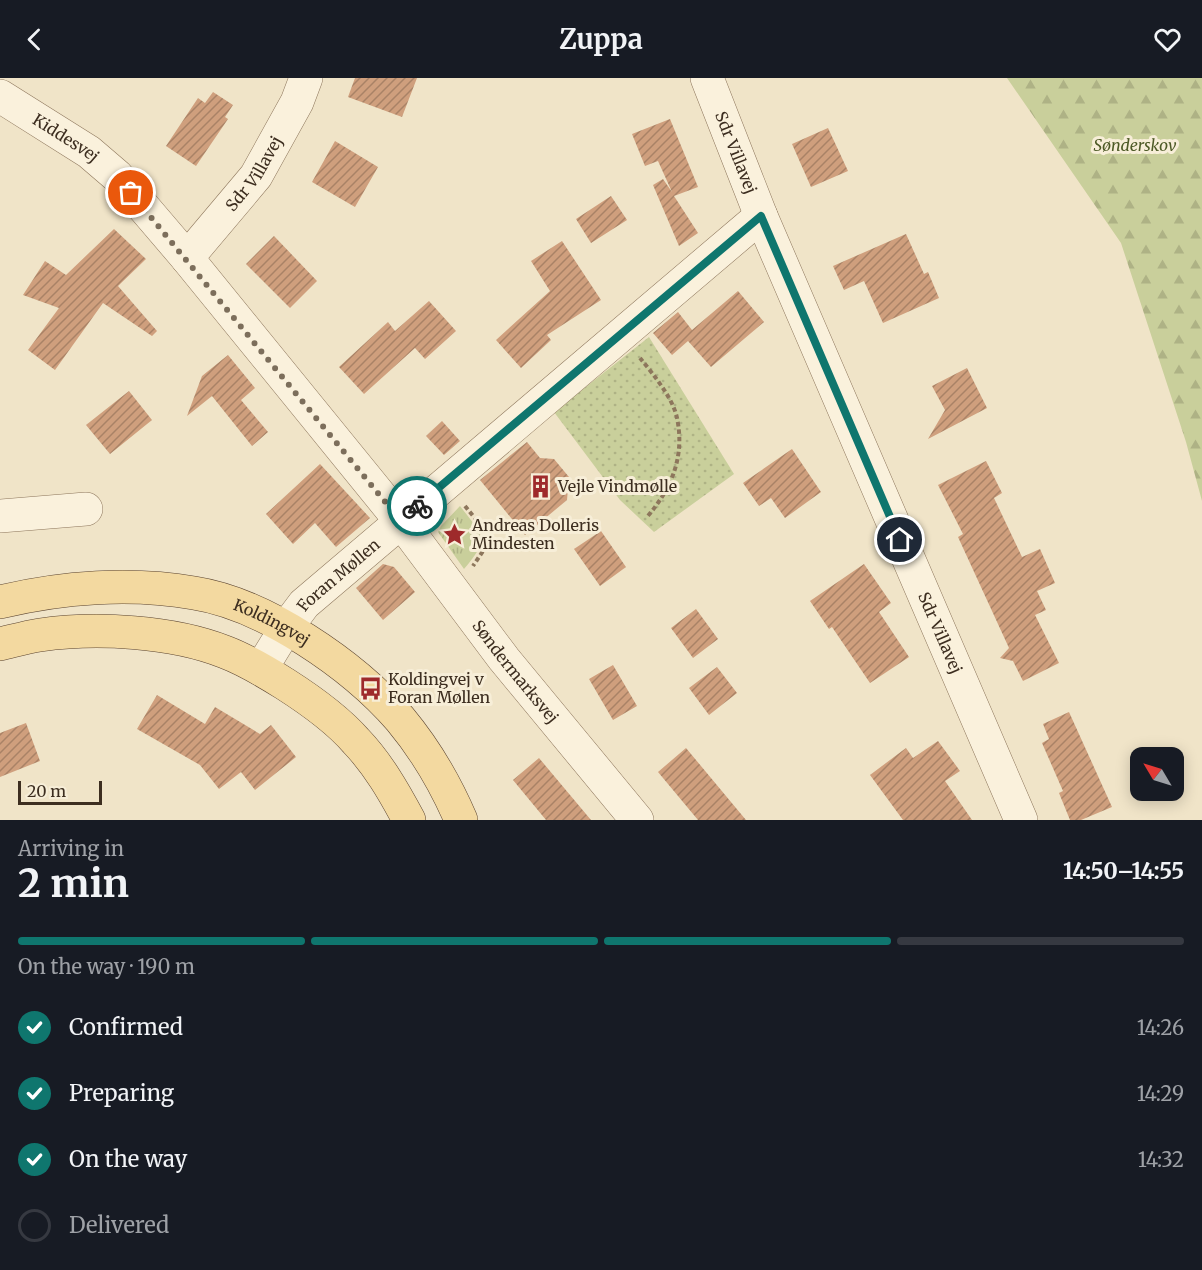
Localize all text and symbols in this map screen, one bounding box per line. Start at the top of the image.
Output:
text: Zuppa [559,22,643,56]
icon: back [18,23,51,56]
icon: heart [1151,23,1184,56]
street label: Sdr Villavej [711,108,761,197]
street label: Kiddesvej [29,109,103,166]
street label: Sdr Villavej [221,132,286,215]
park label: Sønderskov [1093,135,1177,155]
pin [105,167,156,218]
icon: bag [114,176,147,209]
building icon: Vejle Vindmølle [527,473,553,499]
courier [387,476,447,536]
place label: Vejle Vindmølle [557,476,677,496]
icon: bike [401,490,434,523]
pin [874,514,925,565]
place label: Andreas Dolleris Mindesten [471,515,599,553]
place icon: Andreas Dolleris Mindesten [441,521,467,547]
icon: home [883,523,916,556]
street label: Foran Møllen [292,534,384,615]
street label: Sdr Villavej [914,589,967,677]
street label: Koldingvej [231,594,314,650]
street label: Søndermarksvej [468,616,563,727]
place label: Koldingvej v Foran Møllen [388,669,491,707]
bus stop icon: Koldingvej v Foran Møllen [357,675,383,701]
north arrow [1130,747,1184,801]
map controls [1130,747,1184,801]
scale bar [18,778,102,806]
text: 20 m [27,781,66,801]
text: Arriving in [18,836,124,861]
text: 14:50–14:55 [1063,857,1184,885]
text: 2 min [18,859,129,908]
text: On the way · 190 m [18,954,195,979]
icon: check [18,1011,51,1044]
text: Confirmed [69,1013,183,1041]
text: 14:26 [1137,1015,1184,1040]
icon: check [18,1077,51,1110]
text: Preparing [69,1079,174,1107]
text: 14:29 [1137,1081,1184,1106]
icon: check [18,1143,51,1176]
text: On the way [69,1145,187,1173]
text: 14:32 [1138,1147,1184,1172]
text: Delivered [69,1211,169,1239]

